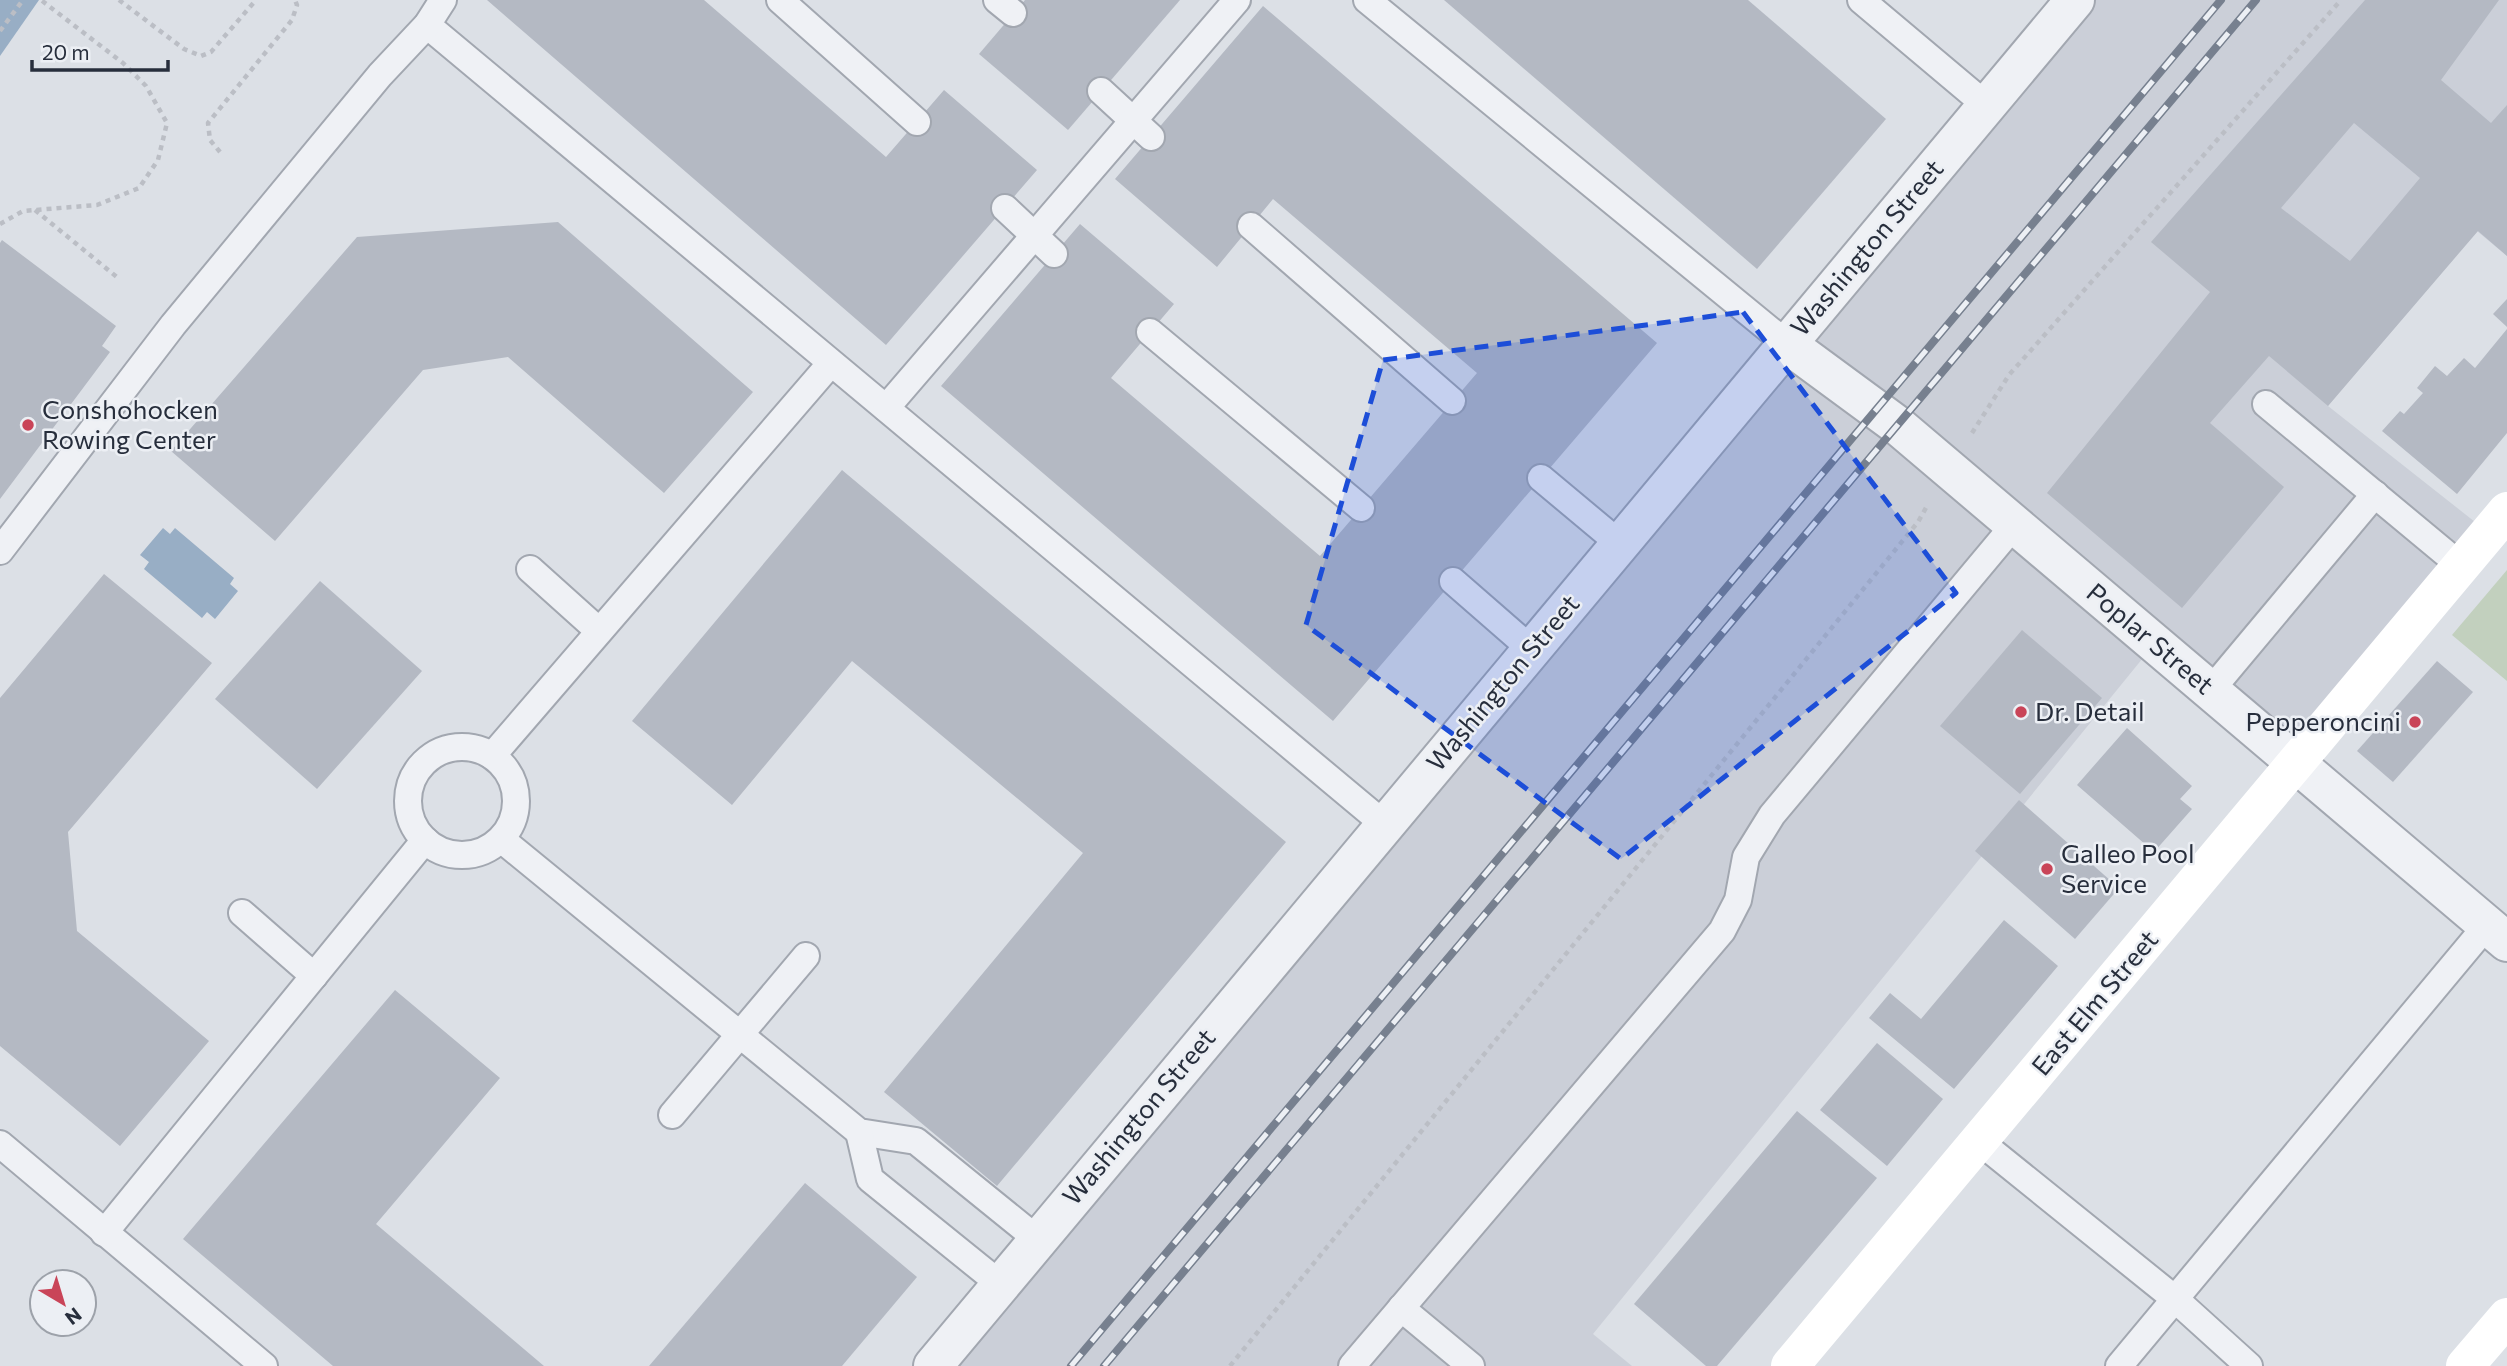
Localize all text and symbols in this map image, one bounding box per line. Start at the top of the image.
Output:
scale bar [32,28,168,72]
text: 20 m [42,39,90,64]
street label: Washington Street [1783,153,1949,341]
place label: Conshohocken Rowing Center [42,393,218,454]
marker: Conshohocken Rowing Center [20,417,36,433]
street label: Poplar Street [2081,576,2221,700]
street label: Washington Street [1419,588,1585,776]
place label: Dr. Detail [2035,695,2145,726]
marker: Dr. Detail [2013,704,2029,720]
place label: Pepperoncini [2245,705,2401,736]
marker: Pepperoncini [2407,714,2423,730]
place label: Galleo Pool Service [2061,837,2195,898]
marker: Galleo Pool Service [2039,861,2055,877]
street label: East Elm Street [2024,923,2163,1081]
street label: Washington Street [1055,1022,1221,1210]
north arrow [28,1268,98,1338]
text: N [61,1303,86,1330]

